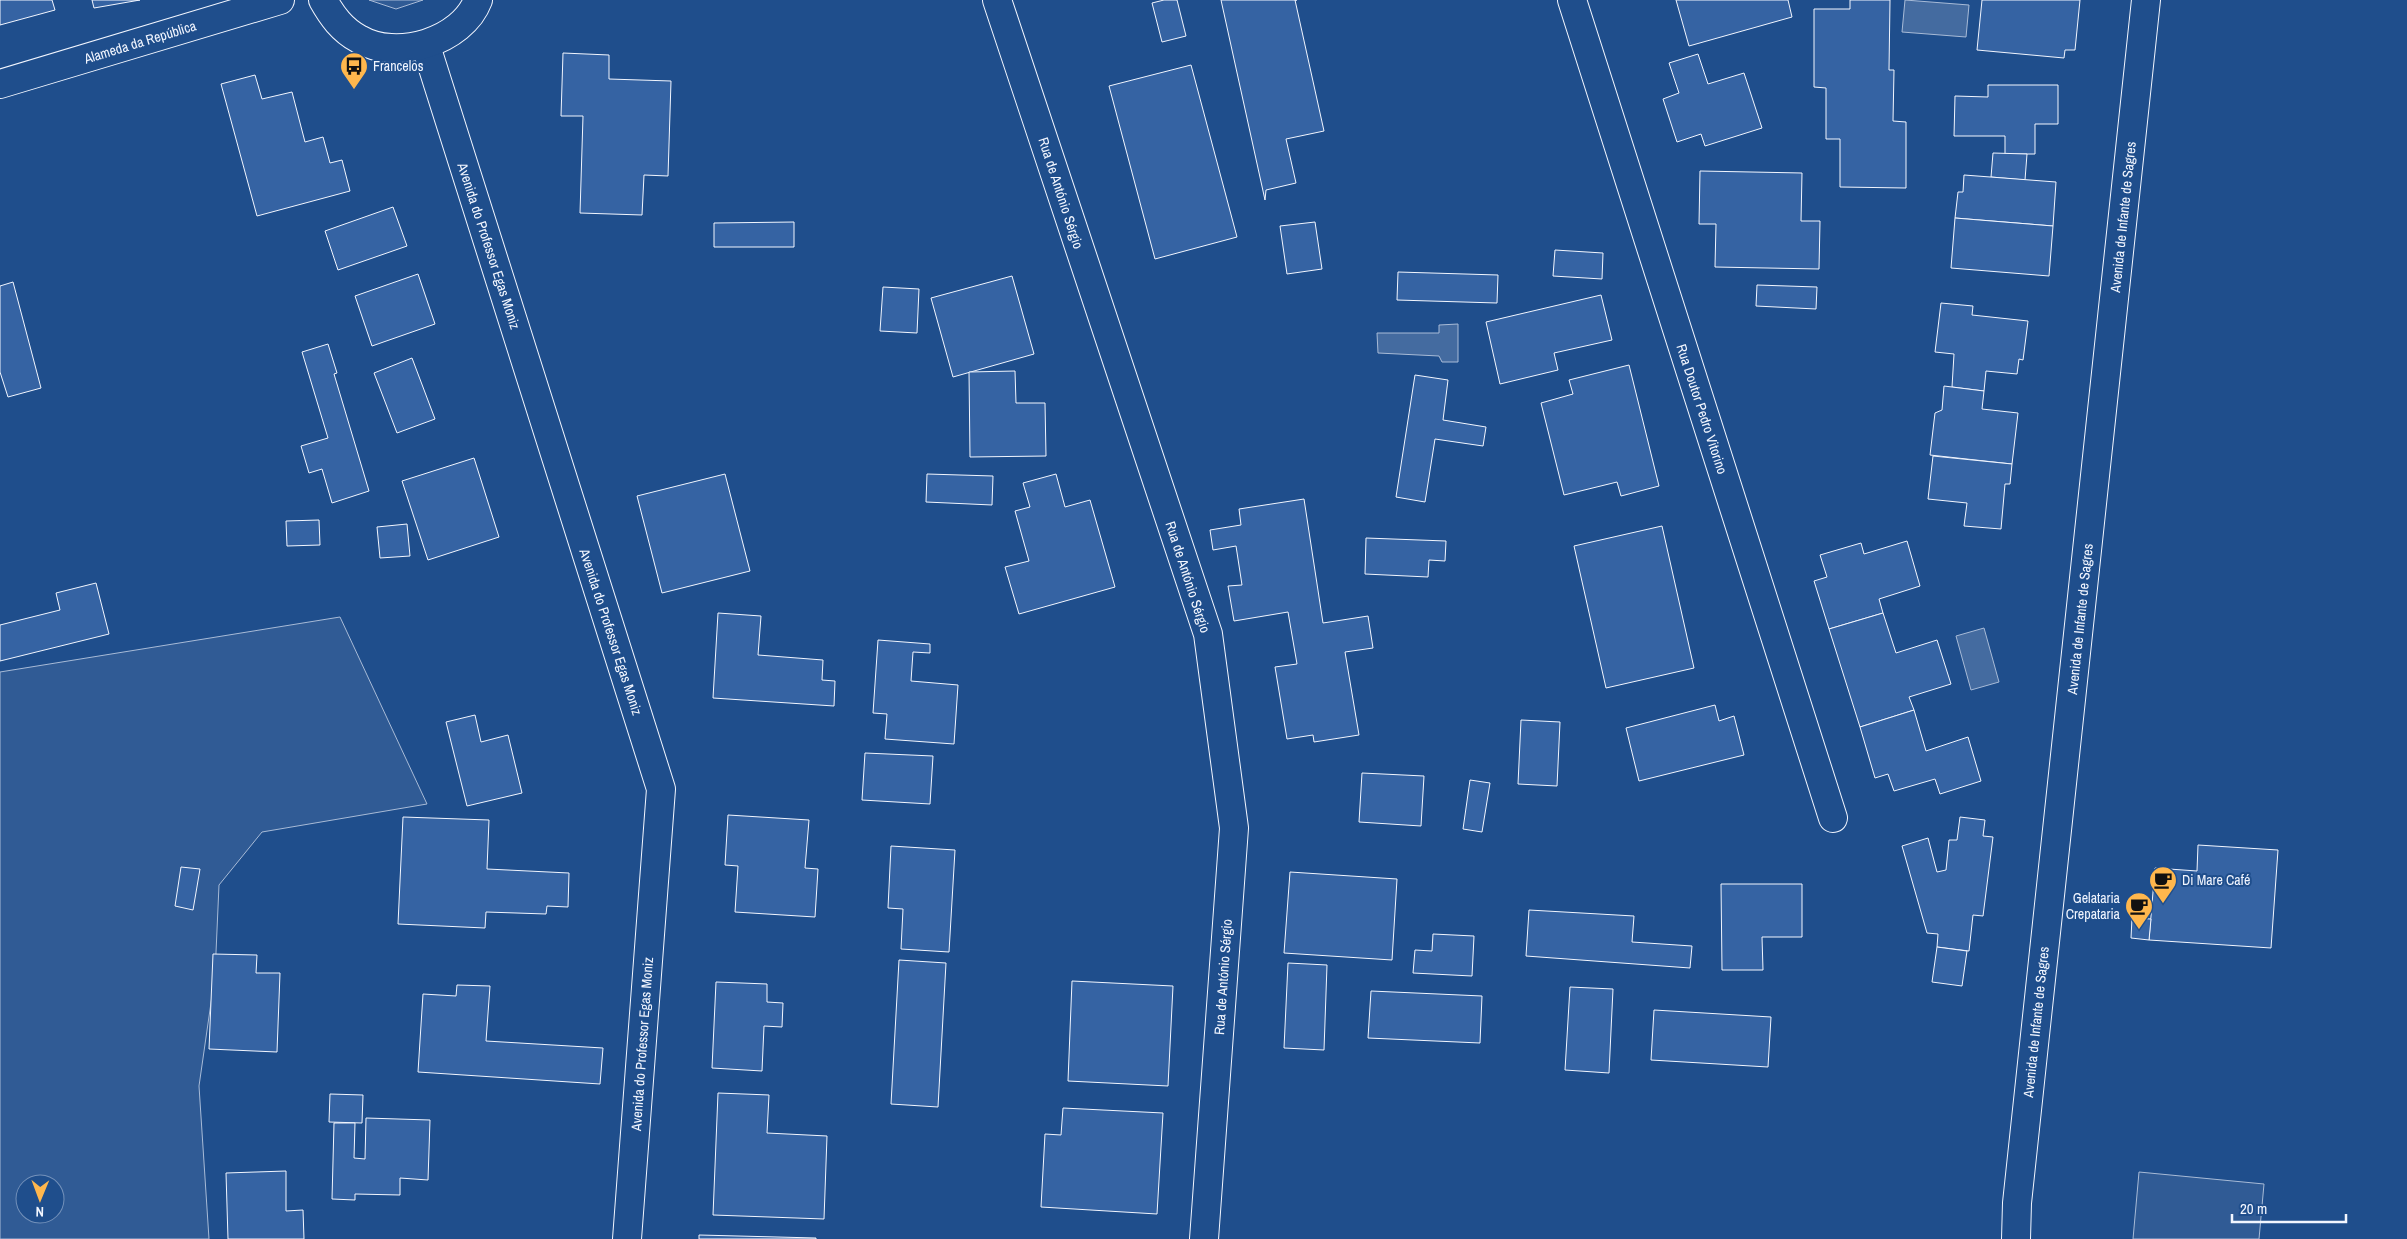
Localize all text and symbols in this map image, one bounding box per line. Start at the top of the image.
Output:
street label: Alameda da República [81,16,199,68]
bus stop icon: Francelos [339,51,369,90]
place label: Francelos [373,57,424,75]
street label: Rua de António Sérgio [1034,135,1088,251]
street label: Avenida de Infante de Sagres [2106,140,2140,294]
street label: Avenida do Professor Egas Moniz [453,160,525,332]
street label: Rua Doutor Pedro Vitorino [1672,342,1732,476]
street label: Rua de António Sérgio [1161,519,1215,635]
street label: Avenida de Infante de Sagres [2063,542,2097,696]
street label: Avenida do Professor Egas Moniz [575,546,647,718]
cafe icon: Di Mare Café [2148,865,2178,904]
place label: Di Mare Café [2182,871,2250,889]
place label: Gelataria Crepataria [2066,889,2121,923]
cafe icon: Gelataria Crepataria [2124,891,2154,930]
street label: Rua de António Sérgio [1210,918,1236,1036]
street label: Avenida de Infante de Sagres [2019,945,2053,1099]
street label: Avenida do Professor Egas Moniz [627,956,657,1132]
north arrow [15,1174,65,1224]
scale bar [2232,1192,2346,1224]
text: 20 m [2240,1198,2267,1219]
text: N [35,1203,44,1221]

